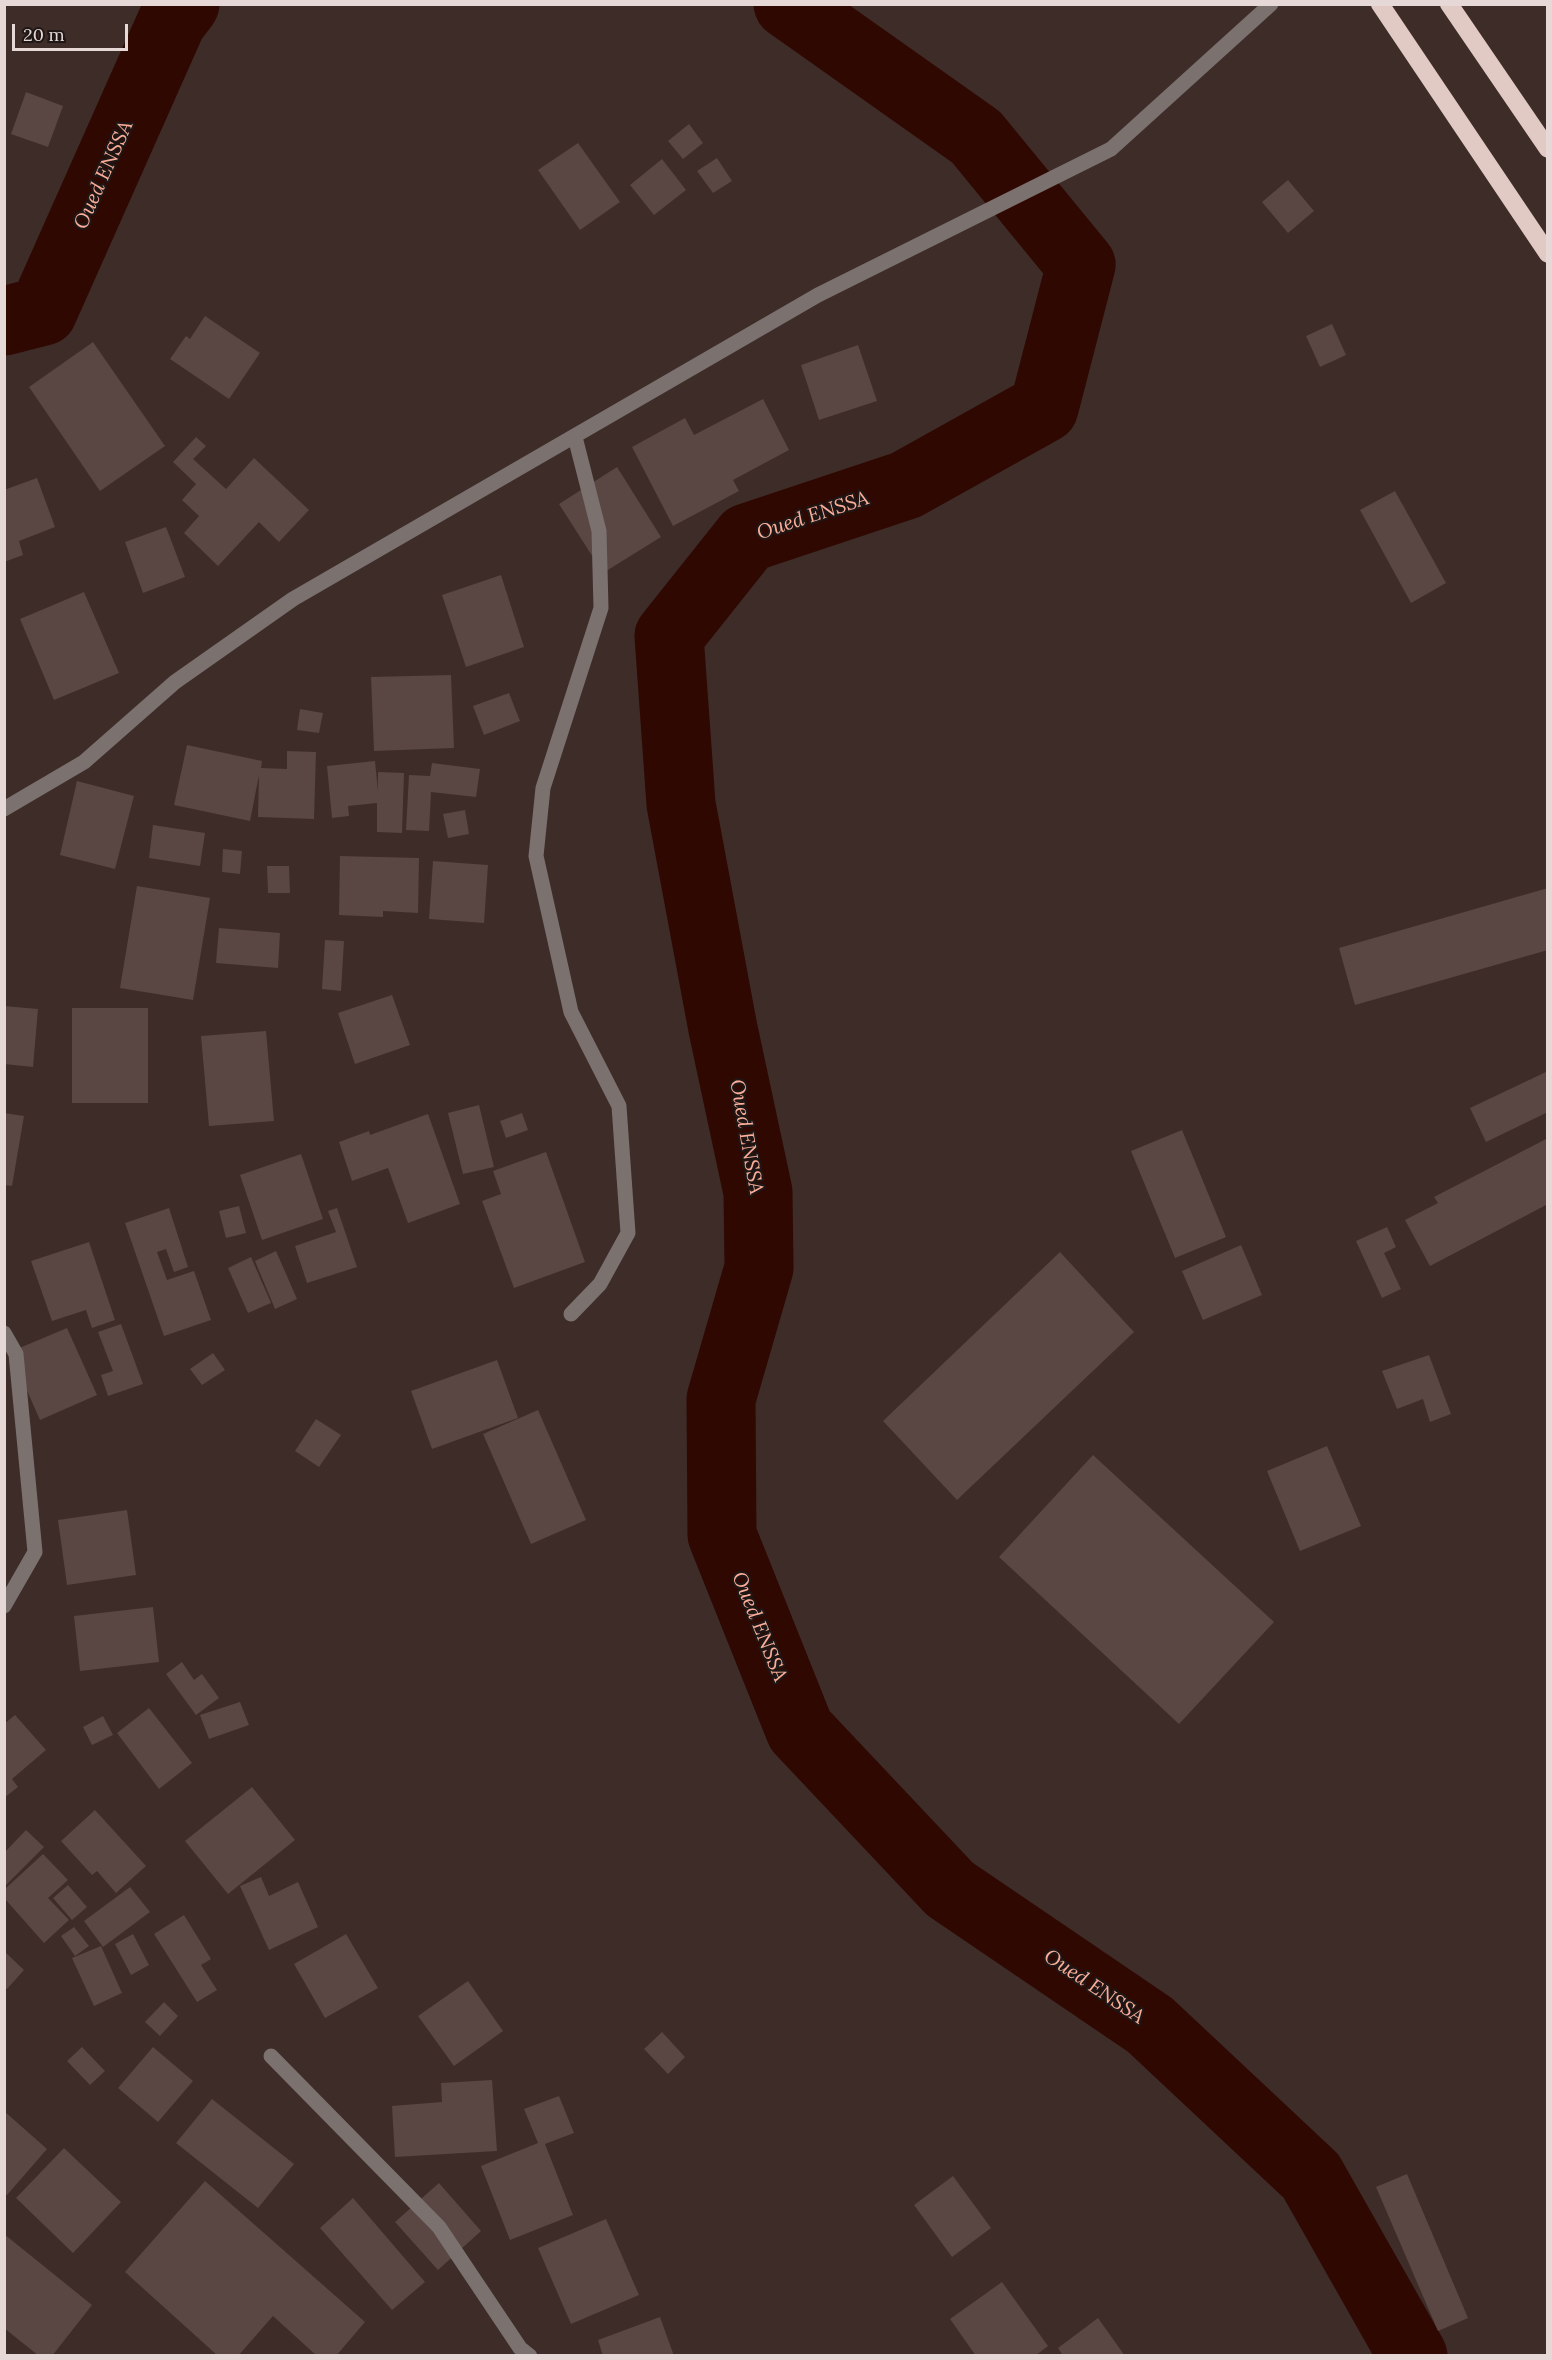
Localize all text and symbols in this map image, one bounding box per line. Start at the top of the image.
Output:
scale bar [15,12,130,50]
text: 20 m [23,23,65,46]
water label: Oued ENSSA [69,117,139,233]
water label: Oued ENSSA [754,487,872,545]
water label: Oued ENSSA [724,1078,768,1196]
water label: Oued ENSSA [726,1569,792,1685]
water label: Oued ENSSA [1039,1945,1149,2029]

